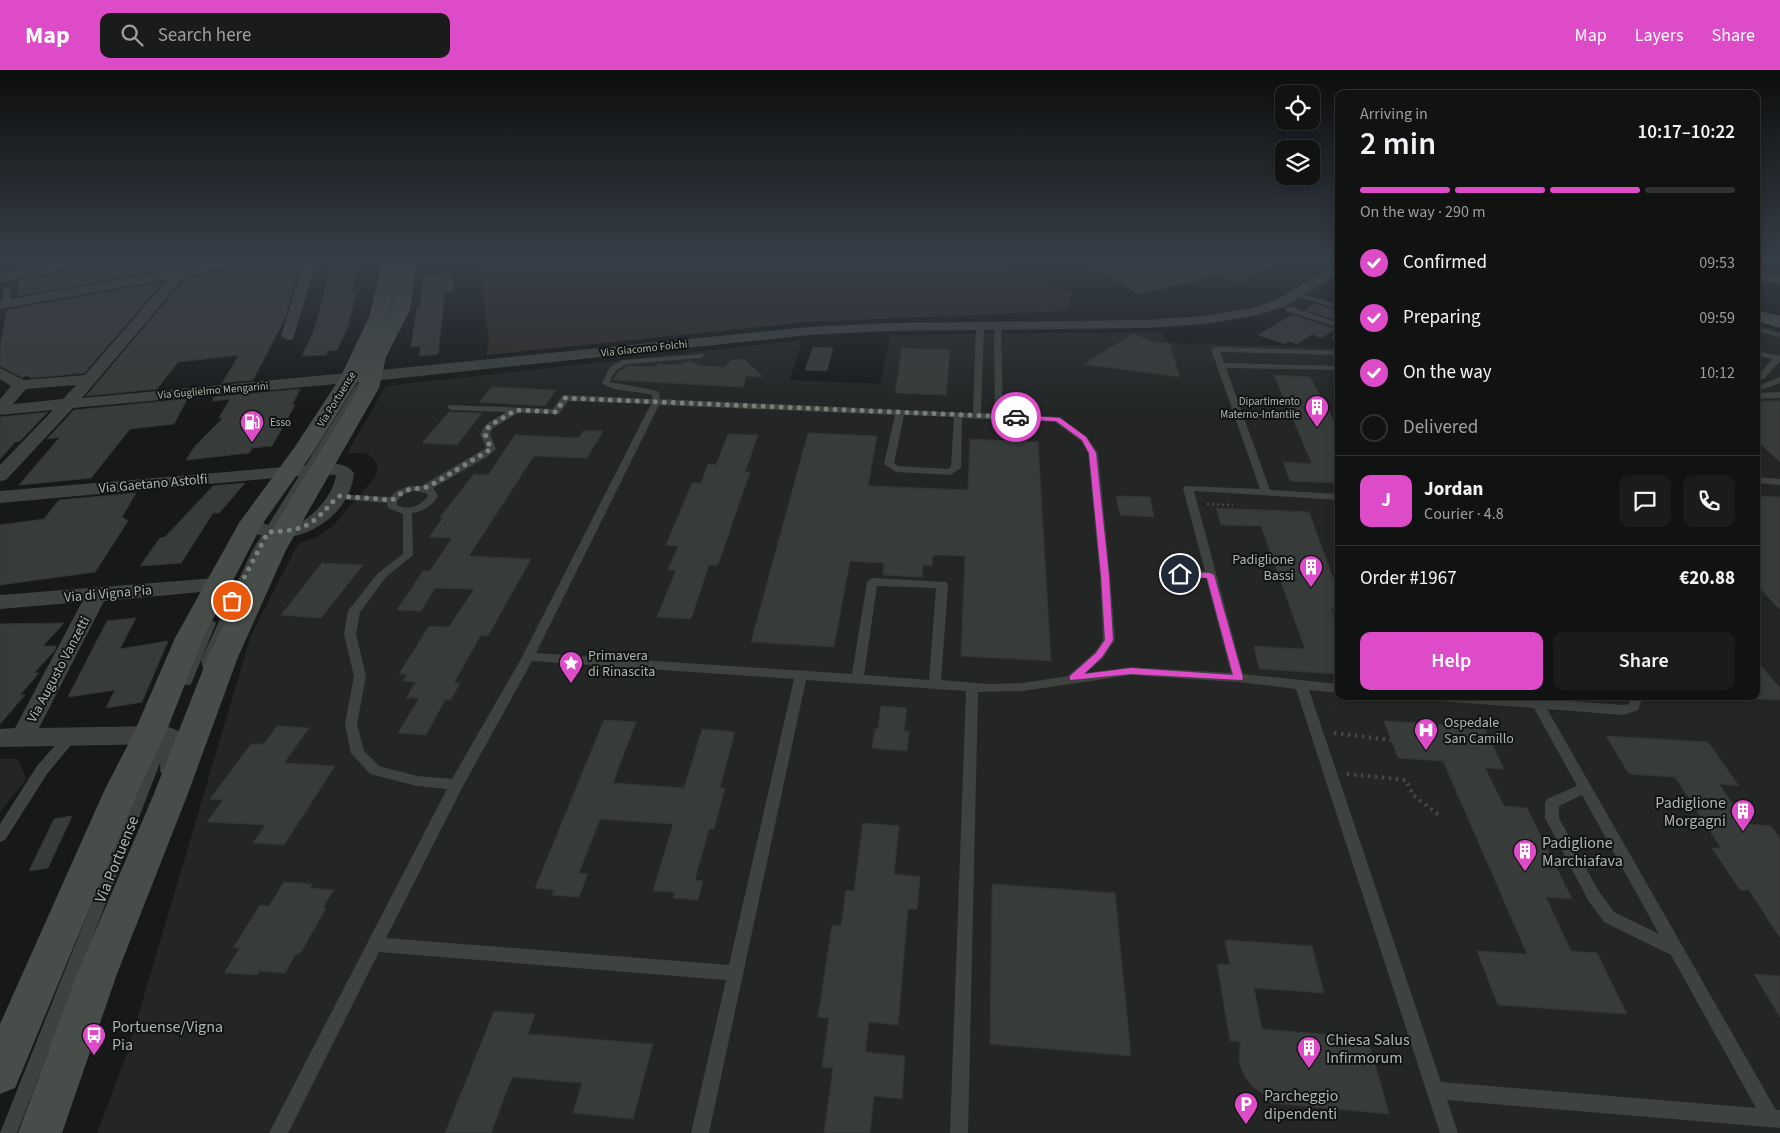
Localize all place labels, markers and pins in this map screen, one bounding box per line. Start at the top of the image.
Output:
place label: Dipartimento Materno-Infantile [1220,394,1301,422]
building icon: Dipartimento Materno-Infantile [1304,394,1330,428]
fuel station icon: Esso [239,409,265,443]
place label: Esso [270,415,291,430]
place label: Padiglione Bassi [1232,550,1294,586]
pin [1159,553,1201,595]
building icon: Padiglione Bassi [1298,554,1324,588]
pin [211,580,253,622]
place label: Primavera di Rinascita [588,646,655,682]
place icon: Primavera di Rinascita [558,650,584,684]
place label: Ospedale San Camillo [1444,713,1514,749]
hospital icon: Ospedale San Camillo [1413,717,1439,751]
place label: Padiglione Morgagni [1655,792,1726,832]
building icon: Padiglione Morgagni [1730,798,1756,832]
place label: Padiglione Marchiafava [1542,832,1623,872]
building icon: Padiglione Marchiafava [1512,838,1538,872]
place label: Portuense/Vigna Pia [112,1016,223,1056]
bus stop icon: Portuense/Vigna Pia [81,1022,107,1056]
place label: Chiesa Salus Infirmorum [1326,1029,1410,1069]
building icon: Chiesa Salus Infirmorum [1296,1035,1322,1069]
place label: Parcheggio dipendenti [1264,1085,1338,1125]
parking icon: Parcheggio dipendenti [1233,1091,1259,1125]

